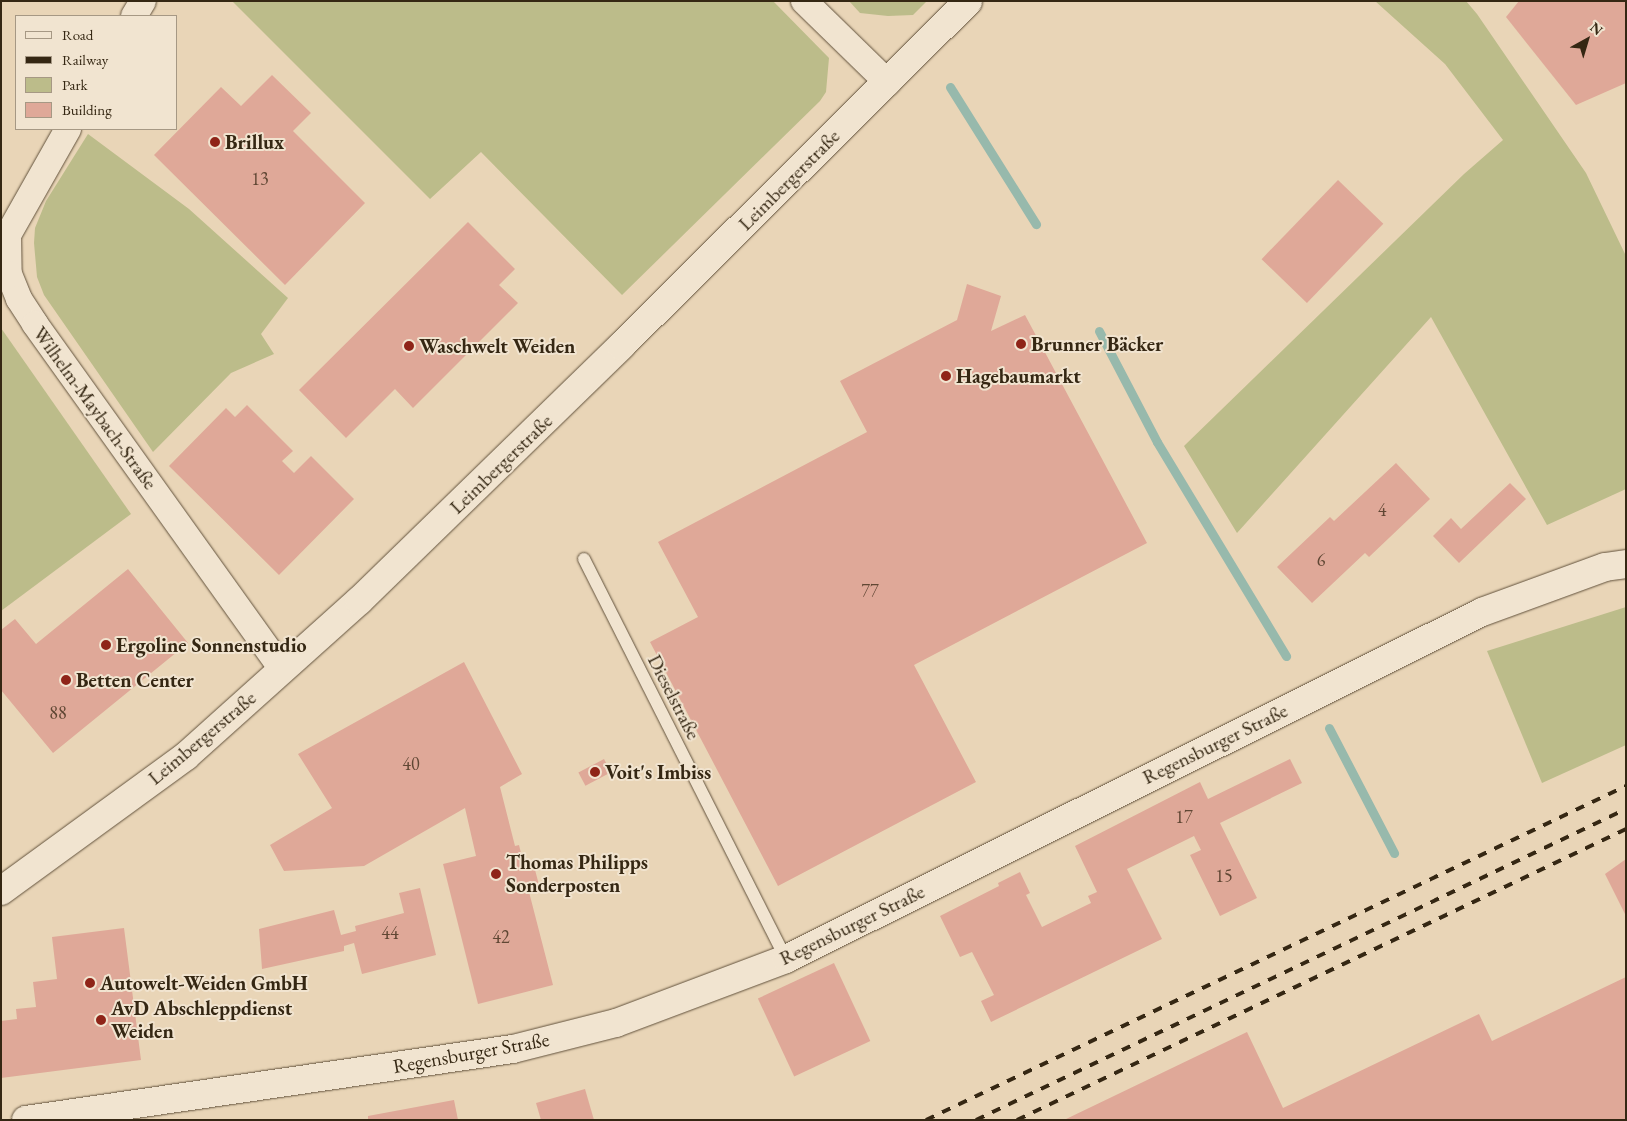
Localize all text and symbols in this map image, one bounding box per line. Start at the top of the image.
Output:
legend [15,15,178,130]
north arrow [1562,15,1612,65]
text: N [1586,18,1606,39]
text: Road [62,25,93,44]
text: Railway [62,50,108,69]
text: Park [62,75,88,94]
text: Building [62,100,112,119]
street label: Leimbergerstraße [733,124,845,236]
place label: Brillux [225,130,284,154]
marker: Brillux [209,136,221,148]
house number: 13 [251,168,269,190]
street label: Wilhelm-Maybach-Straße [28,322,162,494]
place label: Brunner Bäcker [1031,332,1163,356]
place label: Waschwelt Weiden [419,334,575,358]
marker: Brunner Bäcker [1015,338,1027,350]
marker: Waschwelt Weiden [403,340,415,352]
place label: Hagebaumarkt [956,364,1081,388]
marker: Hagebaumarkt [940,370,952,382]
street label: Leimbergerstraße [445,409,557,519]
house number: 4 [1378,499,1386,521]
house number: 6 [1317,549,1325,571]
house number: 77 [861,580,879,602]
place label: Ergoline Sonnenstudio [116,633,307,657]
marker: Ergoline Sonnenstudio [100,639,112,651]
street label: Dieselstraße [642,651,706,743]
place label: Betten Center [76,668,194,692]
marker: Betten Center [60,674,72,686]
street label: Leimbergerstraße [143,686,261,790]
street label: Regensburger Straße [1139,698,1291,790]
house number: 88 [49,702,67,724]
house number: 40 [402,753,420,775]
place label: Voit's Imbiss [605,760,711,784]
marker: Voit's Imbiss [589,766,601,778]
house number: 17 [1175,806,1193,828]
place label: Thomas Philipps Sonderposten [506,850,648,897]
house number: 15 [1215,865,1233,887]
marker: Thomas Philipps Sonderposten [490,868,502,880]
street label: Regensburger Straße [776,879,928,971]
house number: 44 [381,922,399,944]
house number: 42 [492,926,510,948]
place label: Autowelt-Weiden GmbH [100,971,308,995]
marker: Autowelt-Weiden GmbH [84,977,96,989]
place label: AvD Abschleppdienst Weiden [111,996,292,1043]
marker: AvD Abschleppdienst Weiden [95,1014,107,1026]
street label: Regensburger Straße [391,1027,551,1079]

